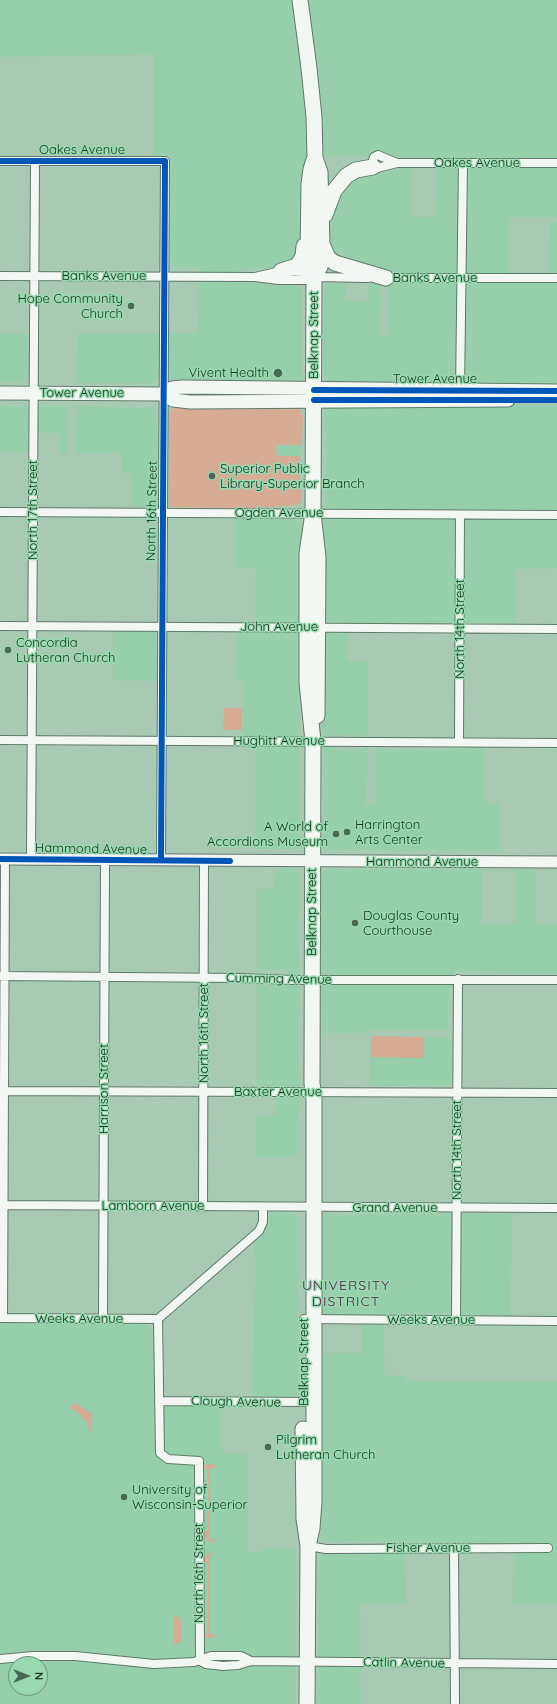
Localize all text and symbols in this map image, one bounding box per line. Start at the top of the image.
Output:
street label: Oakes Avenue [39,142,125,158]
street label: Oakes Avenue [434,155,520,171]
street label: Banks Avenue [62,268,146,284]
street label: Banks Avenue [393,270,477,286]
place label: Hope Community Church [17,291,123,322]
street label: Belknap Street [306,291,322,379]
marker: Hope Community Church [126,301,136,311]
place label: Vivent Health [189,365,269,381]
marker: Vivent Health [272,367,284,379]
street label: Tower Avenue [393,371,477,387]
street label: Tower Avenue [40,385,124,401]
street label: North 17th Street [25,460,41,560]
street label: North 16th Street [143,461,161,561]
place label: Superior Public Library-Superior Branch [220,461,365,492]
marker: Superior Public Library-Superior Branch [207,471,217,481]
street label: Ogden Avenue [235,505,323,521]
street label: North 14th Street [452,579,468,679]
street label: John Avenue [240,619,318,635]
place label: Concordia Lutheran Church [16,635,115,666]
marker: Concordia Lutheran Church [3,645,13,655]
street label: Hughitt Avenue [233,733,325,749]
place label: Harrington Arts Center [355,817,423,848]
place label: A World of Accordions Museum [207,819,328,850]
marker: Harrington Arts Center [342,827,352,837]
marker: A World of Accordions Museum [331,829,341,839]
street label: Hammond Avenue [35,840,147,858]
street label: Hammond Avenue [366,854,478,870]
street label: Belknap Street [304,868,320,956]
place label: Douglas County Courthouse [363,908,459,939]
marker: Douglas County Courthouse [350,918,360,928]
street label: Cumming Avenue [226,970,332,988]
street label: North 16th Street [196,983,212,1083]
street label: Harrison Street [96,1044,112,1134]
street label: Baxter Avenue [234,1084,322,1100]
street label: North 14th Street [449,1100,465,1200]
street label: Lamborn Avenue [102,1198,204,1214]
street label: Grand Avenue [352,1200,438,1216]
district label: UNIVERSITY DISTRICT [302,1278,390,1310]
street label: Weeks Avenue [35,1311,123,1327]
street label: Weeks Avenue [387,1312,475,1328]
street label: Belknap Street [296,1318,312,1406]
street label: Clough Avenue [191,1393,281,1411]
place label: Pilgrim Lutheran Church [276,1432,375,1463]
marker: Pilgrim Lutheran Church [263,1442,273,1452]
place label: University of Wisconsin-Superior [132,1482,248,1513]
marker: University of Wisconsin-Superior [119,1492,129,1502]
street label: North 16th Street [191,1523,207,1623]
street label: Fisher Avenue [386,1540,470,1556]
street label: Catlin Avenue [363,1654,445,1672]
north arrow [8,1656,48,1696]
text: N [32,1672,46,1680]

